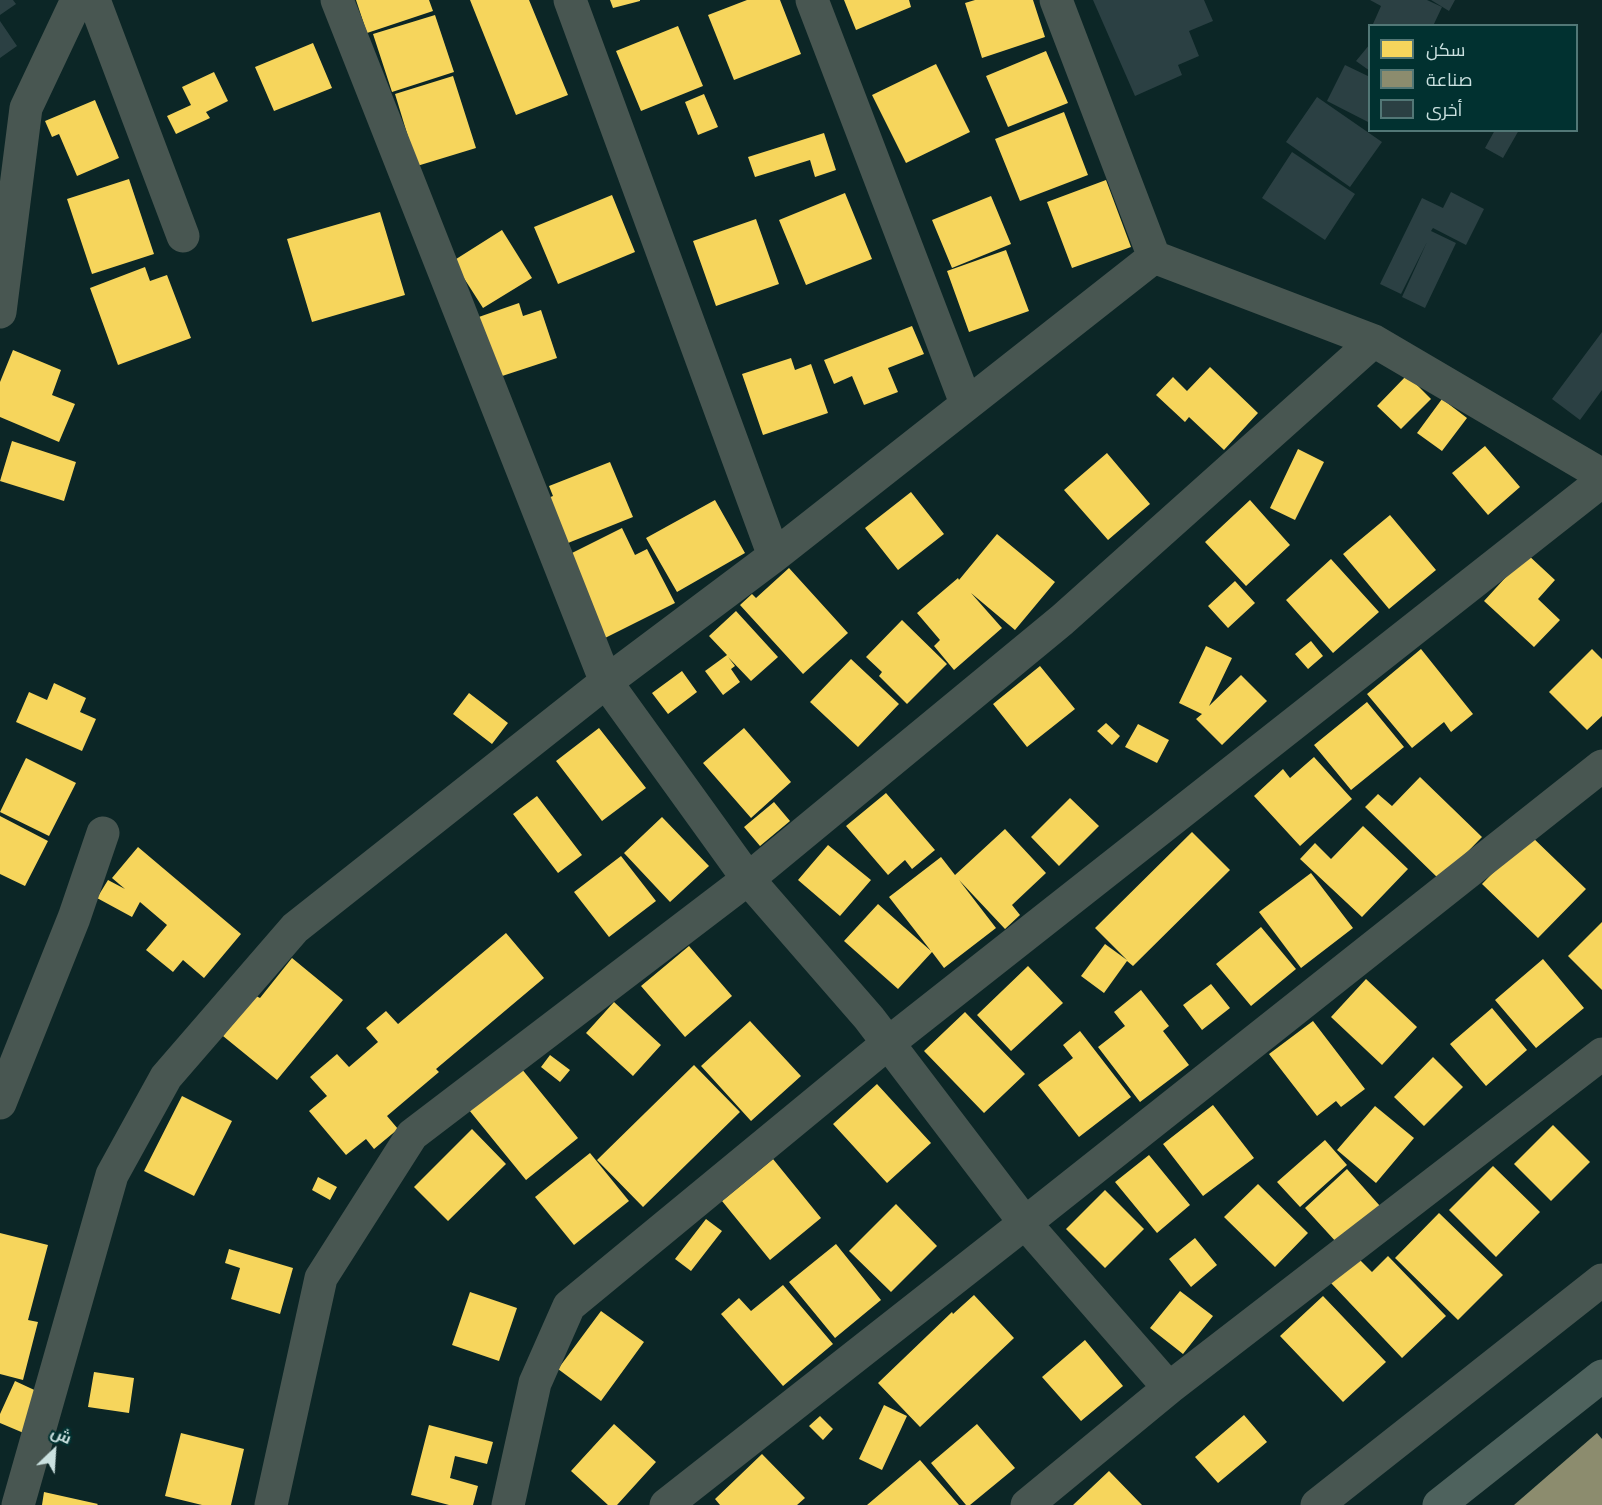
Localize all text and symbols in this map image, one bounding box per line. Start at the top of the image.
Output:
legend [1368,24,1578,132]
text: سكن [1426,37,1465,62]
text: صناعة [1426,67,1472,92]
text: أخرى [1426,97,1462,122]
text: ش [48,1420,76,1449]
north arrow [24,1421,84,1481]

